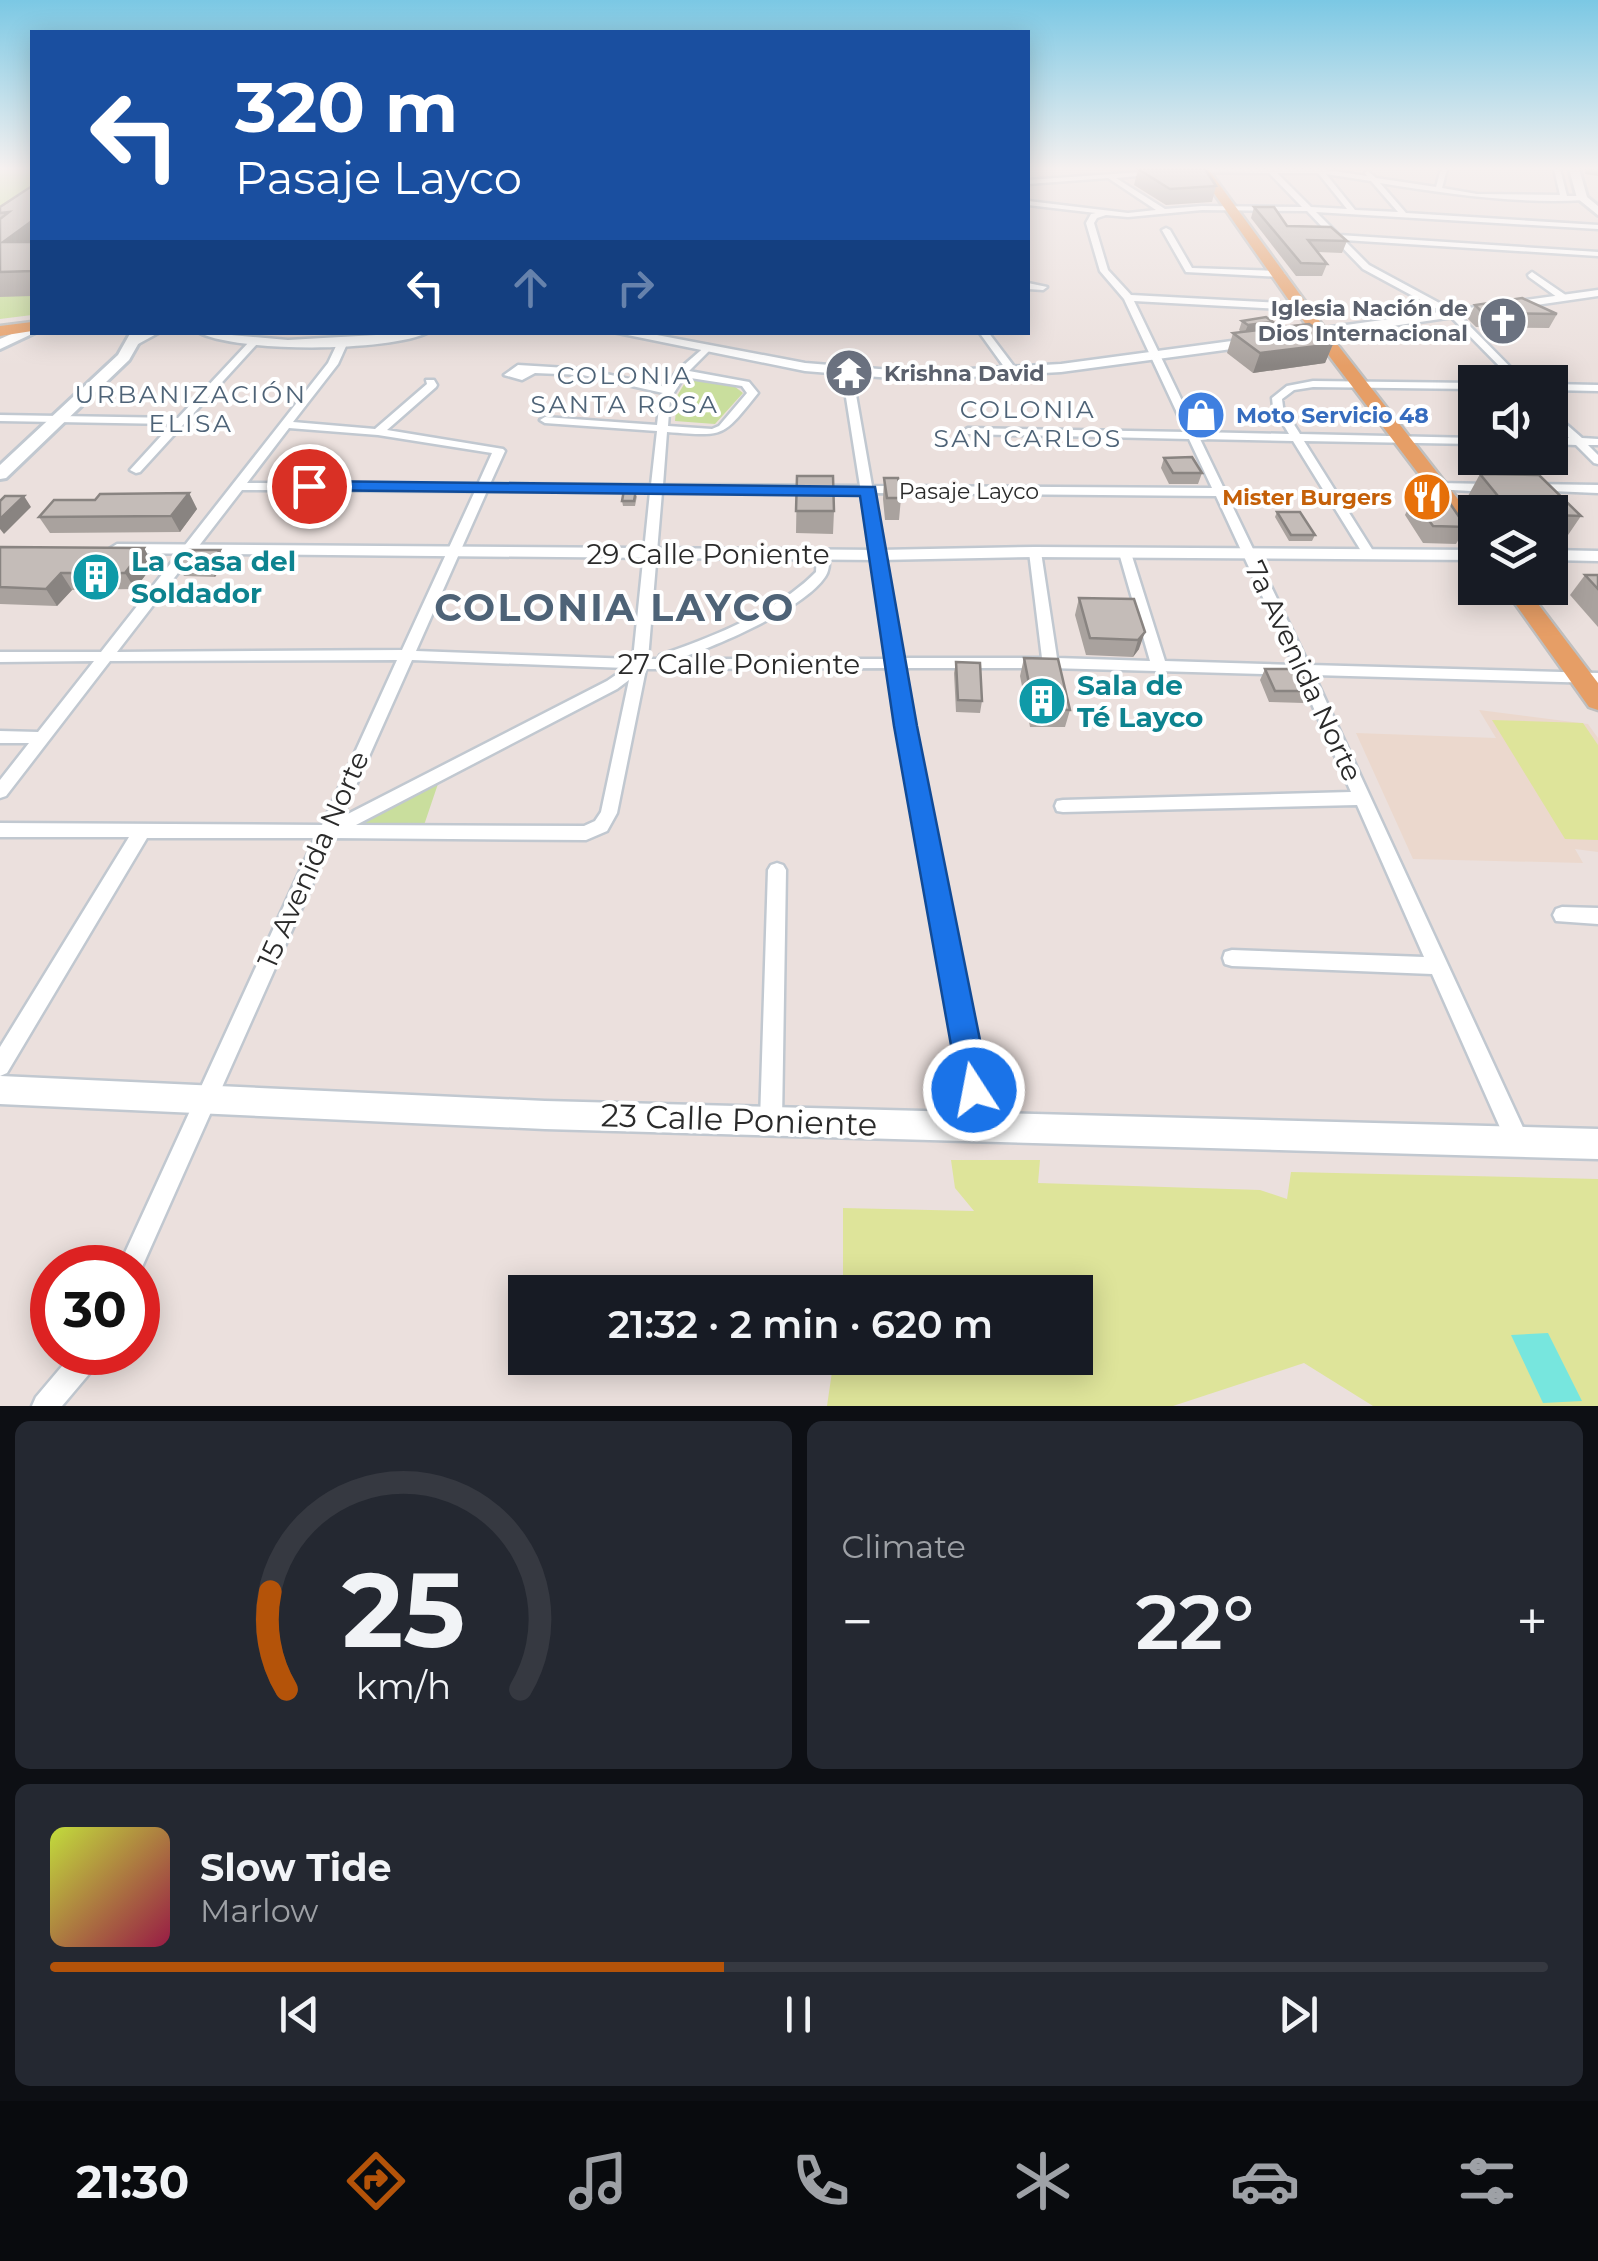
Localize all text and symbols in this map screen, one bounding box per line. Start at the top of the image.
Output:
text: 320 m [235,64,458,150]
icon: left [70,70,200,200]
text: Pasaje Layco [235,150,522,205]
icon: left [398,260,453,315]
icon: ahead [503,260,558,315]
icon: right [608,260,663,315]
place label: Iglesia Nación de Dios Internacional [1258,295,1468,347]
church icon: Iglesia Nación de Dios Internacional [1477,295,1529,347]
temple icon: Krishna David [823,347,875,399]
district label: COLONIA SANTA ROSA [531,360,719,419]
place label: Krishna David [884,360,1045,387]
map controls [1458,365,1568,605]
button: sound [1458,365,1568,475]
district label: URBANIZACIÓN ELISA [75,379,307,438]
shop icon: Moto Servicio 48 [1175,389,1227,441]
district label: COLONIA SAN CARLOS [933,394,1123,453]
place label: Moto Servicio 48 [1236,402,1429,429]
pin [267,444,352,529]
icon: arrive [282,459,337,514]
restaurant icon: Mister Burgers [1401,471,1453,523]
street label: Pasaje Layco [899,478,1039,505]
place label: Mister Burgers [1222,484,1392,511]
button: layers [1458,495,1568,605]
street label: 29 Calle Poniente [586,537,830,571]
place label: La Casa del Soldador [131,544,296,610]
building icon: La Casa del Soldador [70,551,122,603]
street label: 7a Avenida Norte [1238,555,1370,787]
district label: COLONIA LAYCO [434,584,796,631]
street label: 27 Calle Poniente [618,647,860,681]
place label: Sala de Té Layco [1077,668,1203,734]
building icon: Sala de Té Layco [1016,675,1068,727]
street label: 15 Avenida Norte [250,746,376,972]
position arrow [922,1038,1026,1142]
street label: 23 Calle Poniente [600,1095,878,1144]
speed limit sign: 30 [30,1245,160,1375]
text: 21:32 · 2 min · 620 m [608,1301,993,1348]
text: Climate [842,1527,966,1566]
text: 25 [342,1546,465,1673]
text: 22° [1135,1576,1254,1668]
text: − [842,1588,873,1655]
text: + [1516,1588,1548,1655]
text: km/h [356,1664,451,1708]
text: Slow Tide [200,1844,392,1891]
text: Marlow [200,1891,318,1930]
icon: previous [272,1987,327,2042]
icon: pause [771,1987,826,2042]
icon: next [1271,1987,1326,2042]
icon: directions [341,2146,411,2216]
icon: music [563,2146,633,2216]
icon: phone [786,2146,856,2216]
icon: climate [1008,2146,1078,2216]
icon: car [1230,2146,1300,2216]
icon: filters [1452,2146,1522,2216]
text: 21:30 [76,2154,189,2209]

